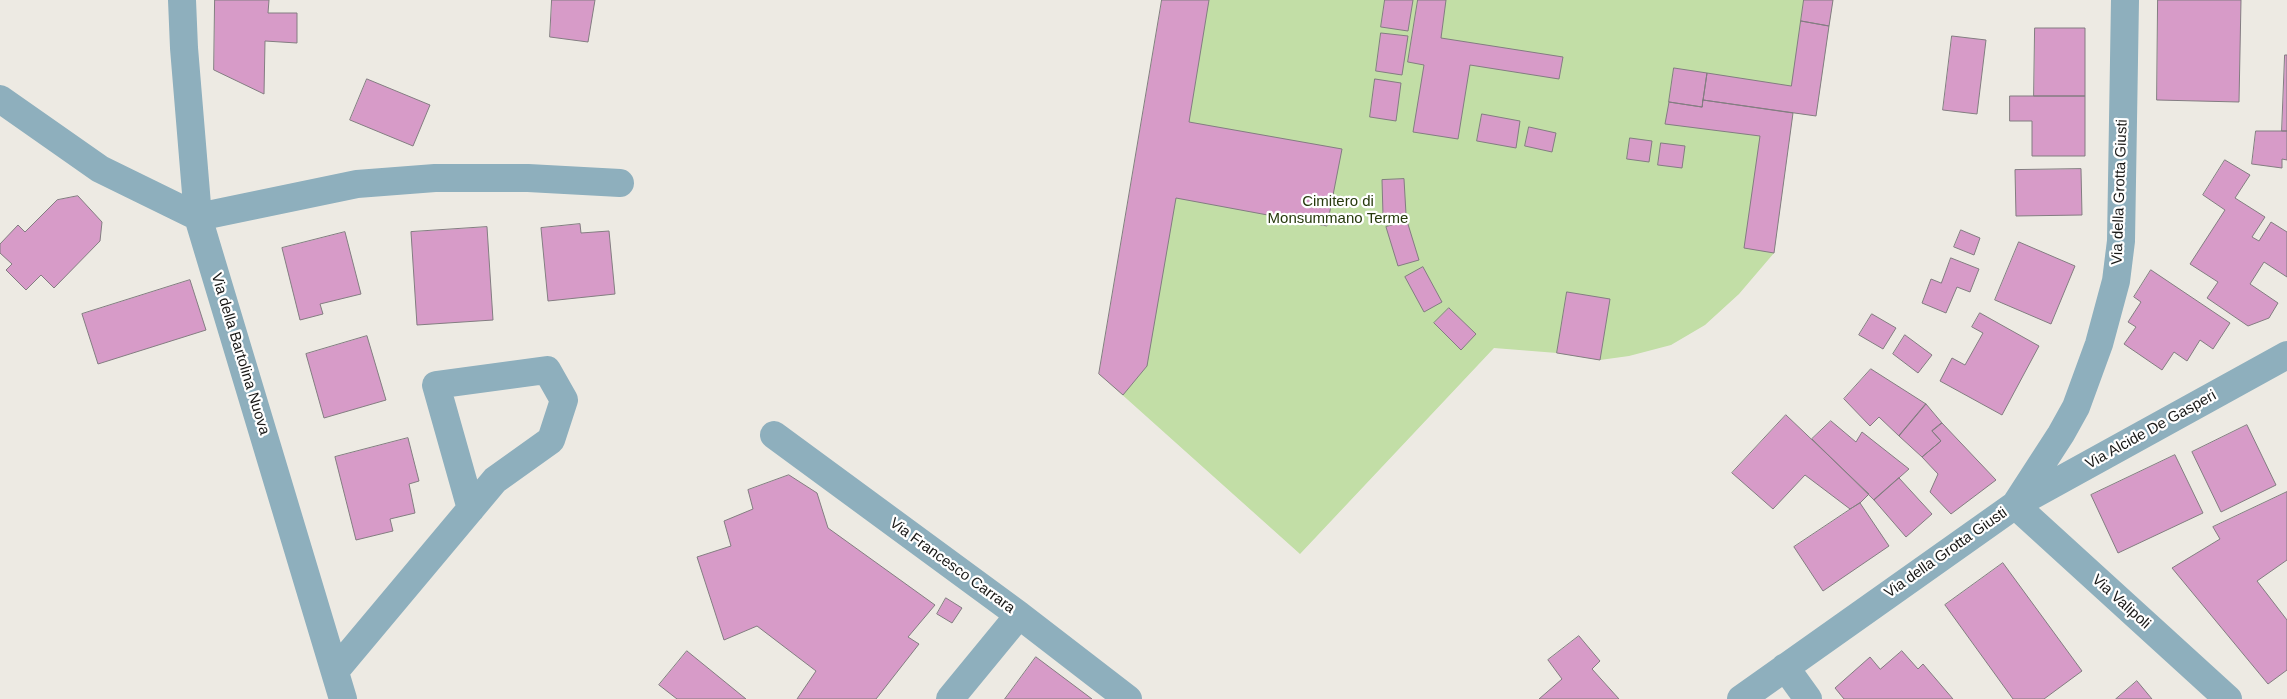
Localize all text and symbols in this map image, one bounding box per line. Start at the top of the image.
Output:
street label: Via della Grotta Giusti [2108,119,2132,265]
park label: Cimitero di Monsummano Terme [1268,193,1408,228]
street label: Via della Bartolina Nuova [207,271,273,437]
street label: Via Alcide De Gasperi [2083,387,2219,473]
street label: Via della Grotta Giusti [1881,504,2011,602]
street label: Via Francesco Carrara [886,514,1018,618]
street label: Via Valipoli [2088,571,2154,633]

